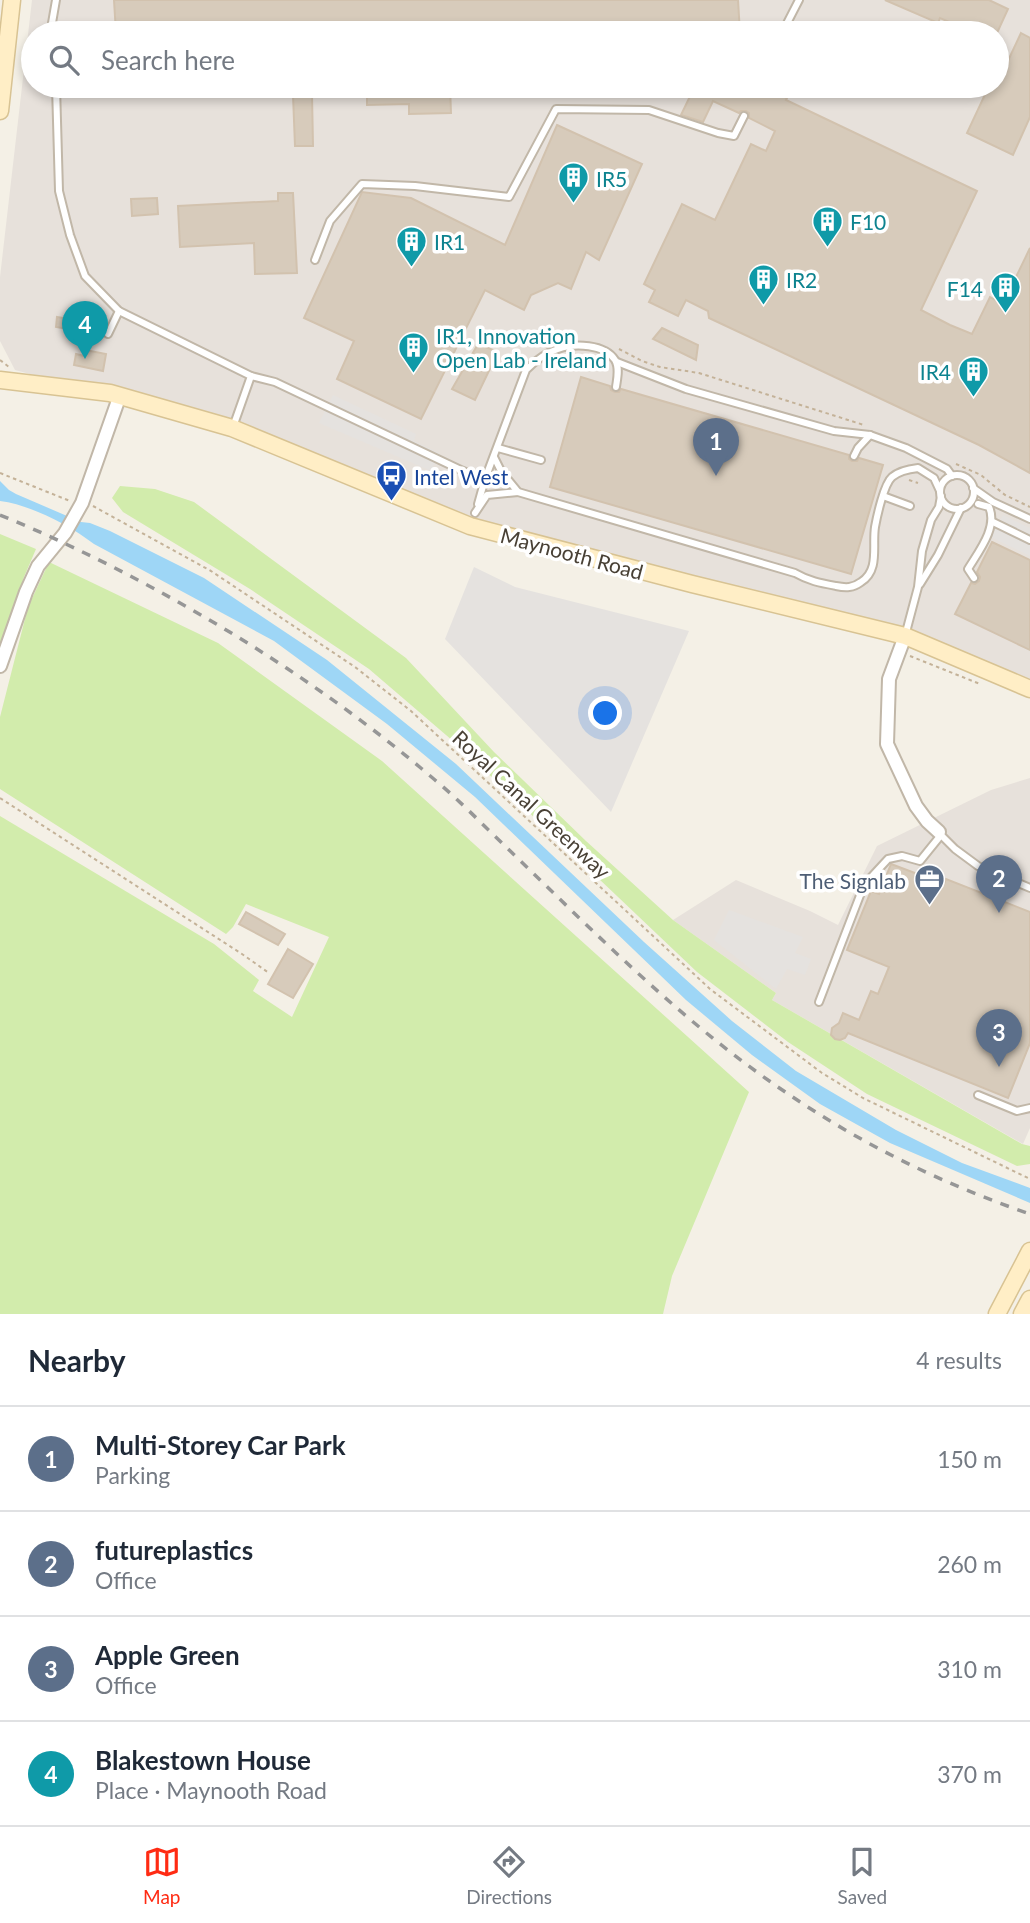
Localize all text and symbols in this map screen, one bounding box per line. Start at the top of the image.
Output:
search box [21,21,1009,98]
icon: search [45,41,83,79]
text: Search here [101,44,235,76]
building icon: IR5 [556,161,590,205]
place label: IR5 [596,166,627,191]
building icon: F10 [810,204,844,248]
place label: F10 [850,209,886,234]
building icon: IR1 [394,224,428,268]
place label: IR1 [434,229,465,254]
building icon: IR2 [746,262,780,306]
place label: IR2 [786,267,817,292]
building icon: F14 [989,271,1023,315]
place label: F14 [947,276,983,301]
pin: 4 [62,301,108,359]
place label: IR1, Innovation Open Lab - Ireland [436,323,607,372]
building icon: IR1, Innovation Open Lab - Ireland [396,330,430,374]
building icon: IR4 [957,354,991,398]
place label: IR4 [920,359,951,384]
pin: 1 [693,418,739,476]
bus stop icon: Intel West [374,459,408,503]
place label: Intel West [414,464,509,489]
street label: Maynooth Road [498,522,646,584]
your location [588,696,622,730]
street label: Royal Canal Greenway [448,725,616,883]
pin: 2 [976,855,1022,913]
office icon: The Signlab [912,863,946,907]
place label: The Signlab [799,868,906,893]
pin: 3 [976,1009,1022,1067]
text: Nearby [28,1342,126,1378]
text: 4 results [916,1346,1002,1374]
text: Multi-Storey Car Park [95,1429,346,1461]
text: 1 [44,1445,58,1473]
text: 150 m [937,1445,1002,1473]
text: Parking [95,1461,170,1489]
text: futureplastics [95,1534,253,1566]
text: 2 [44,1550,58,1578]
text: 260 m [937,1550,1002,1578]
text: Office [95,1566,157,1594]
text: Apple Green [95,1639,240,1671]
text: 3 [44,1655,58,1683]
text: 310 m [937,1655,1002,1683]
text: Office [95,1671,157,1699]
text: Blakestown House [95,1744,311,1776]
text: 4 [44,1760,58,1788]
text: 370 m [937,1760,1002,1788]
text: Place · Maynooth Road [95,1776,327,1804]
tab: Map [143,1843,181,1908]
tab: Directions [466,1843,552,1908]
tab: Saved [838,1843,887,1908]

